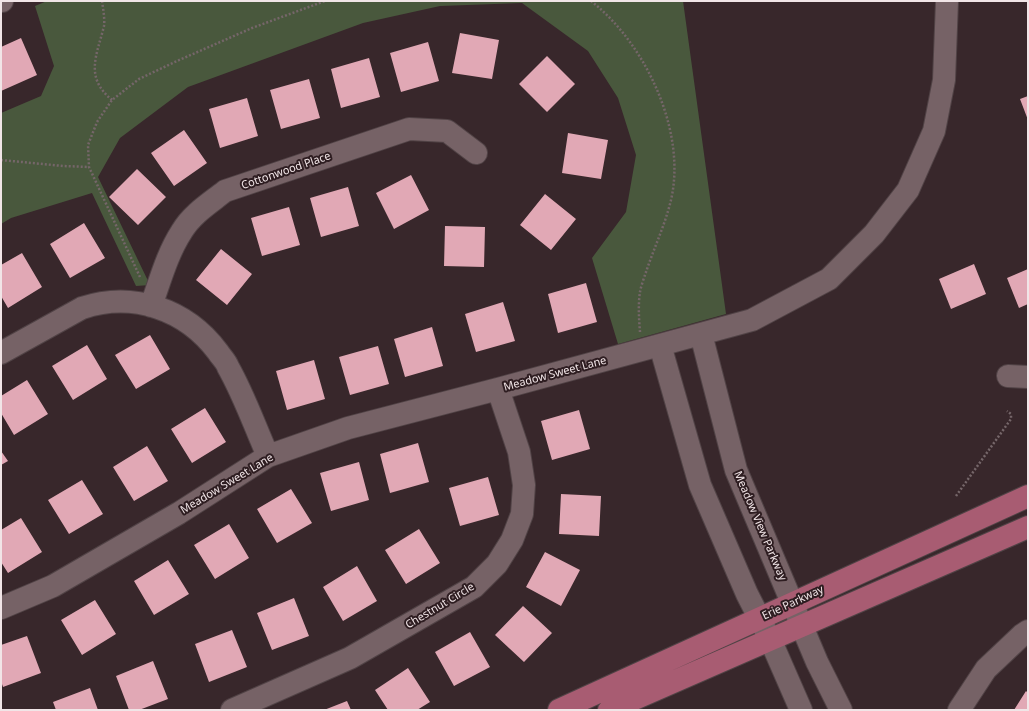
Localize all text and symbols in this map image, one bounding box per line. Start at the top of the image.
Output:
street label: Cottonwood Place [240,150,332,192]
street label: Meadow Sweet Lane [502,354,608,394]
street label: Meadow Sweet Lane [178,451,276,517]
street label: Meadow View Parkway [731,469,789,583]
street label: Chestnut Circle [403,580,477,632]
street label: Erie Parkway [760,583,826,623]

